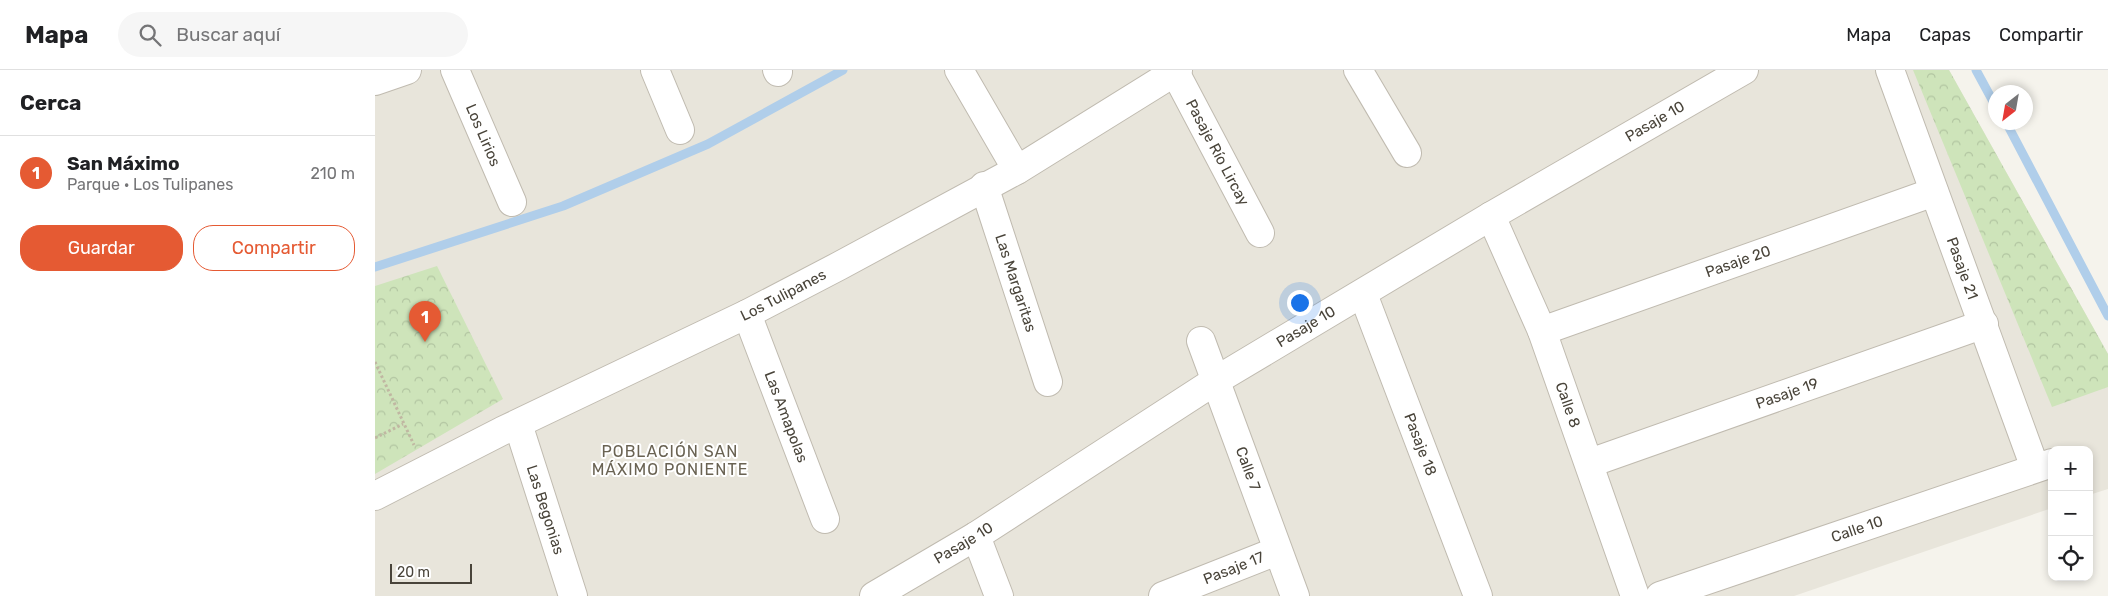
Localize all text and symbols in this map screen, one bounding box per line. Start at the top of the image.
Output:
search box [118,12,468,57]
text: Mapa [25,21,88,49]
icon: search [136,21,164,49]
text: Buscar aquí [176,23,280,46]
text: Mapa [1846,24,1891,46]
text: Capas [1919,24,1971,46]
text: Compartir [1999,24,2083,46]
north arrow [1988,85,2033,130]
text: Cerca [20,90,81,115]
street label: Pasaje Río Lircay [1182,96,1253,209]
street label: Pasaje 10 [1622,97,1688,146]
street label: Los Lirios [462,101,505,169]
text: San Máximo [67,152,180,175]
text: 1 [32,164,40,183]
text: 210 m [310,164,355,183]
text: Parque · Los Tulipanes [67,175,233,194]
button: Guardar [20,225,183,271]
button: Compartir [193,225,355,271]
street label: Las Margaritas [991,232,1040,335]
street label: Pasaje 21 [1943,235,1982,302]
street label: Pasaje 20 [1703,242,1773,281]
street label: Los Tulipanes [738,265,829,325]
your location [1287,290,1313,316]
pin: 1 [409,301,441,342]
street label: Pasaje 10 [1273,302,1339,351]
street label: Las Amapolas [761,368,812,465]
street label: Pasaje 19 [1753,374,1821,413]
street label: Calle 8 [1552,380,1584,430]
street label: Pasaje 18 [1400,411,1440,478]
district label: POBLACIÓN SAN MÁXIMO PONIENTE [592,441,748,479]
street label: Calle 7 [1232,444,1264,493]
map controls [2048,446,2093,581]
button: + [2048,446,2093,491]
street label: Las Begonias [523,463,568,557]
button: − [2048,491,2093,536]
street label: Calle 10 [1829,512,1885,546]
street label: Pasaje 10 [931,518,996,568]
button: locate [2048,536,2093,581]
street label: Pasaje 17 [1201,548,1267,588]
scale bar [390,561,473,584]
text: 20 m [397,564,430,581]

